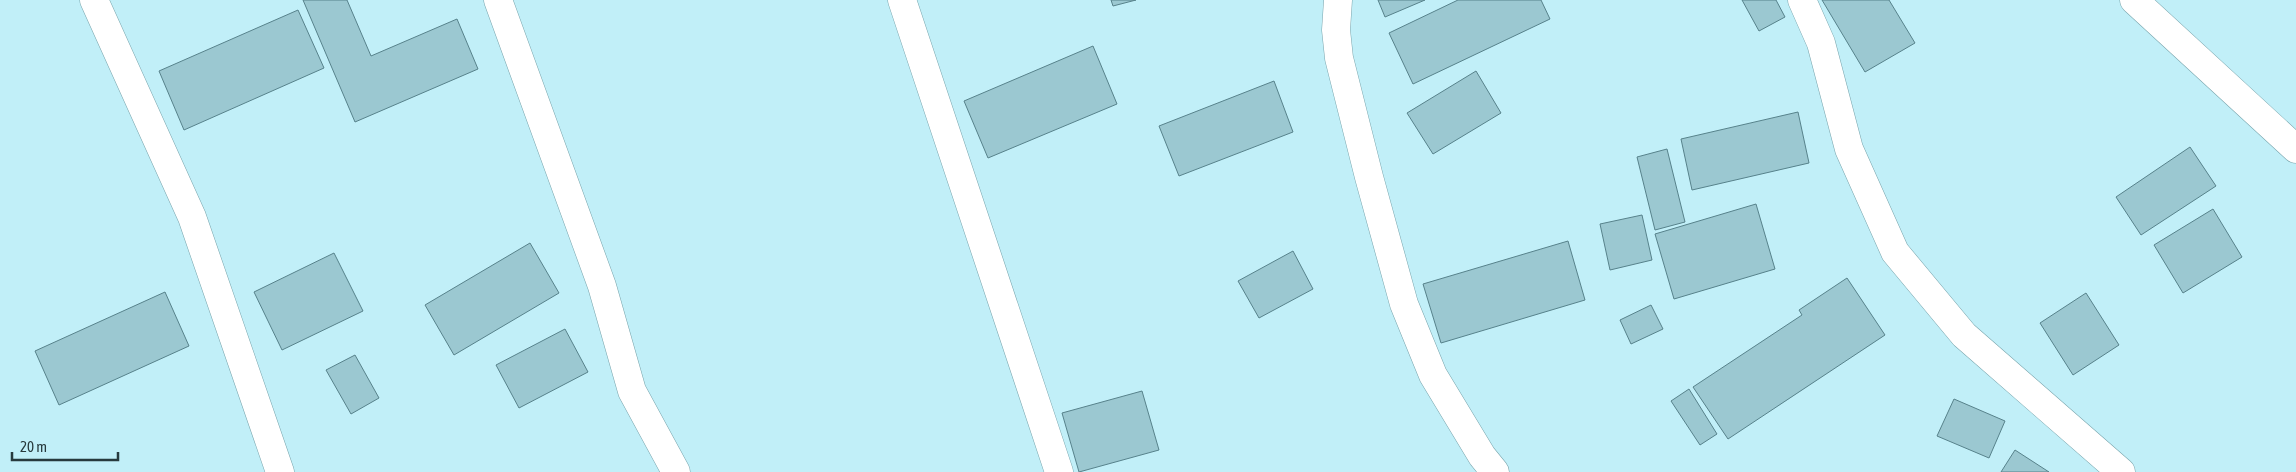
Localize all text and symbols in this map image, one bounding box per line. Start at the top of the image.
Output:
scale bar [12,430,119,462]
text: 20 m [20,438,47,455]

